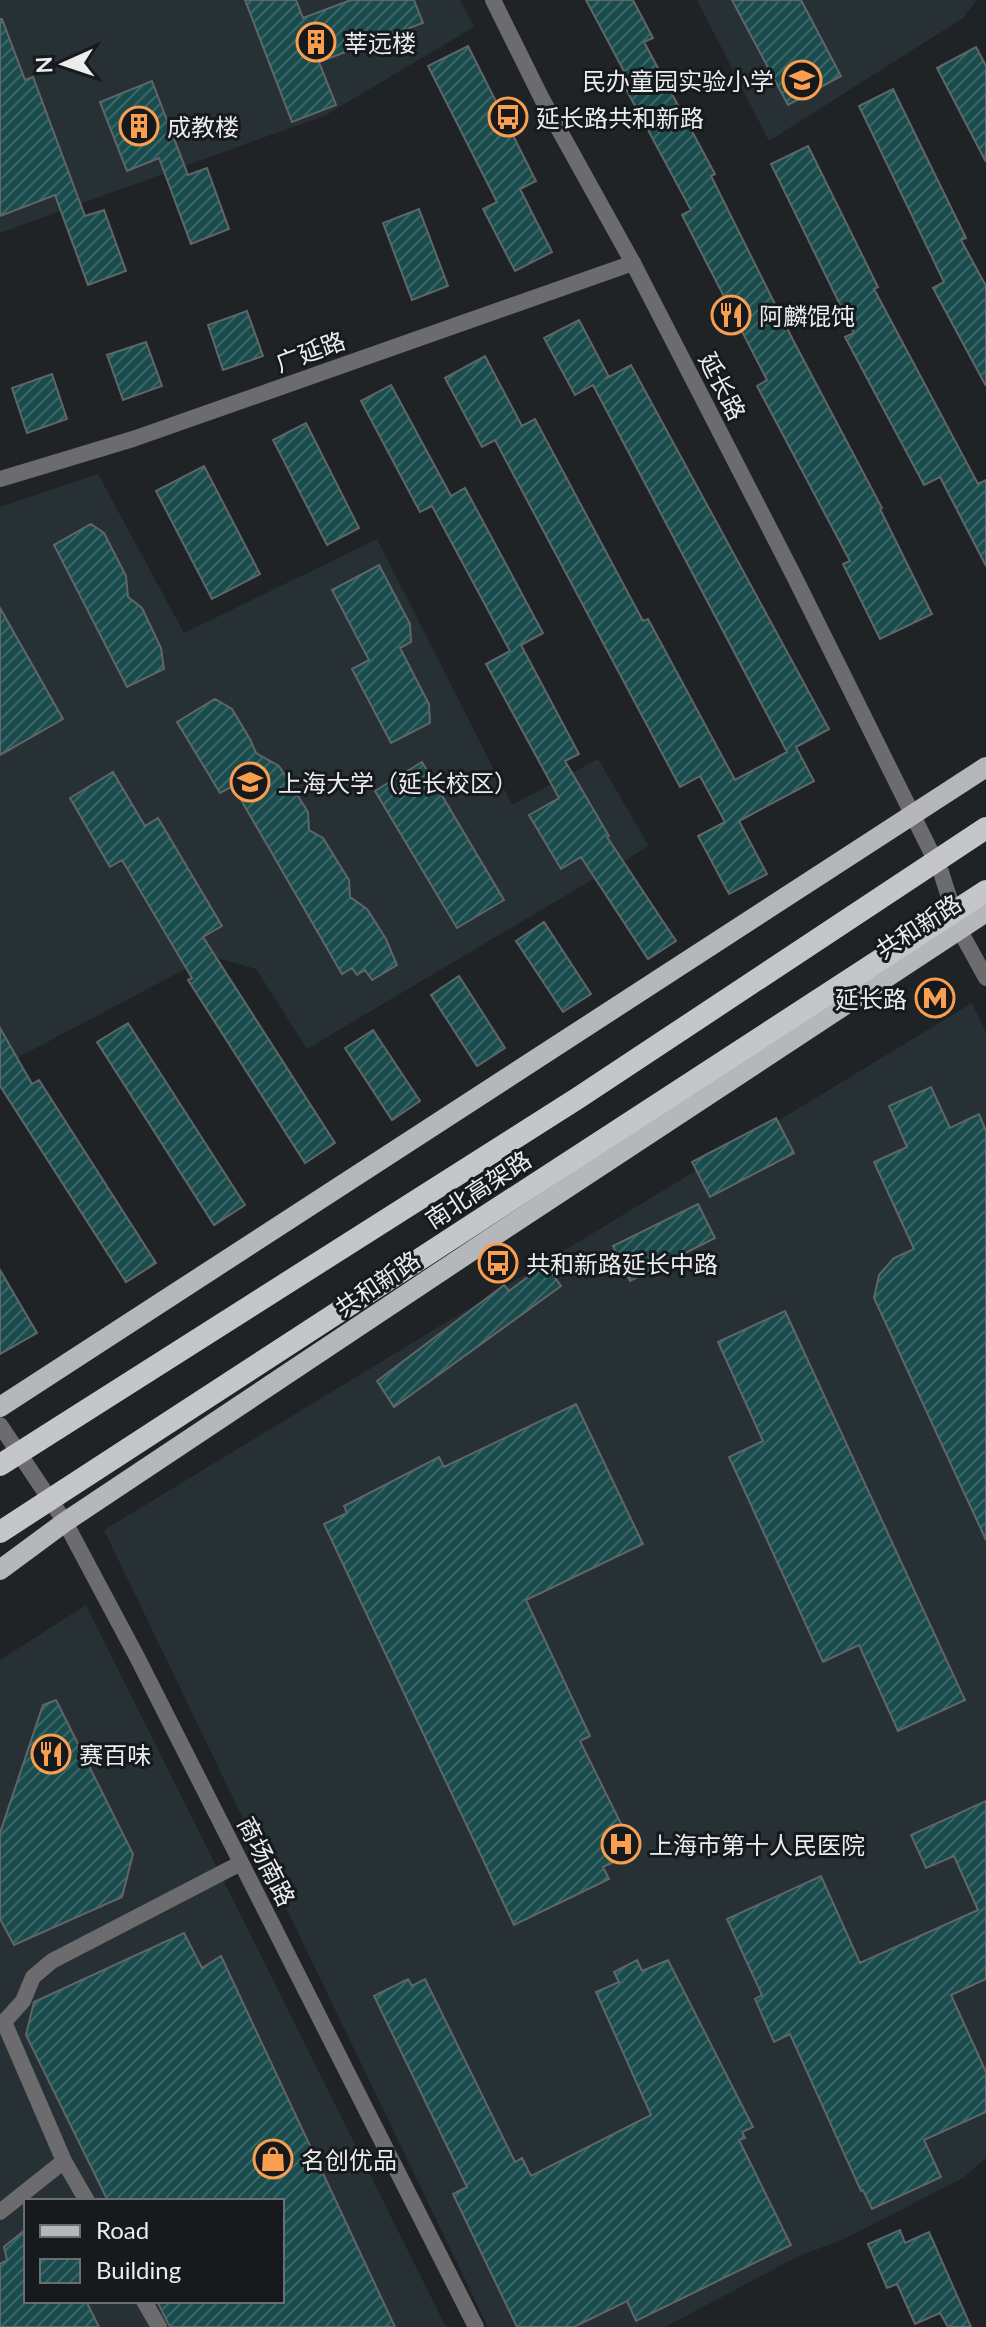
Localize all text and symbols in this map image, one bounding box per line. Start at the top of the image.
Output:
building icon: 莘远楼 [295,21,337,63]
north arrow [24,24,104,104]
place label: 莘远楼 [344,28,416,57]
text: N [30,56,57,74]
school or university icon: 民办童园实验小学 [781,59,823,101]
place label: 民办童园实验小学 [582,66,774,95]
bus stop icon: 延长路共和新路 [487,96,529,138]
place label: 延长路共和新路 [536,103,704,132]
building icon: 成教楼 [118,105,160,147]
place label: 成教楼 [167,112,239,141]
restaurant icon: 阿麟馄饨 [710,294,752,336]
place label: 阿麟馄饨 [759,301,855,330]
street label: 广延路 [271,325,349,377]
street label: 延长路 [694,347,752,425]
school or university icon: 上海大学（延长校区） [229,761,271,803]
place label: 上海大学（延长校区） [278,768,518,797]
street label: 共和新路 [870,888,966,964]
metro station icon: 延长路 [914,977,956,1019]
place label: 延长路 [835,984,907,1013]
street label: 南北高架路 [420,1144,536,1234]
bus stop icon: 共和新路延长中路 [477,1242,519,1284]
street label: 共和新路 [329,1244,425,1322]
place label: 共和新路延长中路 [526,1249,718,1278]
restaurant icon: 赛百味 [30,1733,72,1775]
place label: 赛百味 [79,1740,151,1769]
street label: 商场南路 [232,1812,302,1910]
hospital icon: 上海市第十人民医院 [600,1823,642,1865]
place label: 上海市第十人民医院 [649,1830,865,1859]
shop icon: 名创优品 [252,2138,294,2180]
place label: 名创优品 [301,2145,397,2174]
legend [24,2199,284,2303]
text: Road [96,2215,149,2244]
text: Building [96,2255,181,2284]

